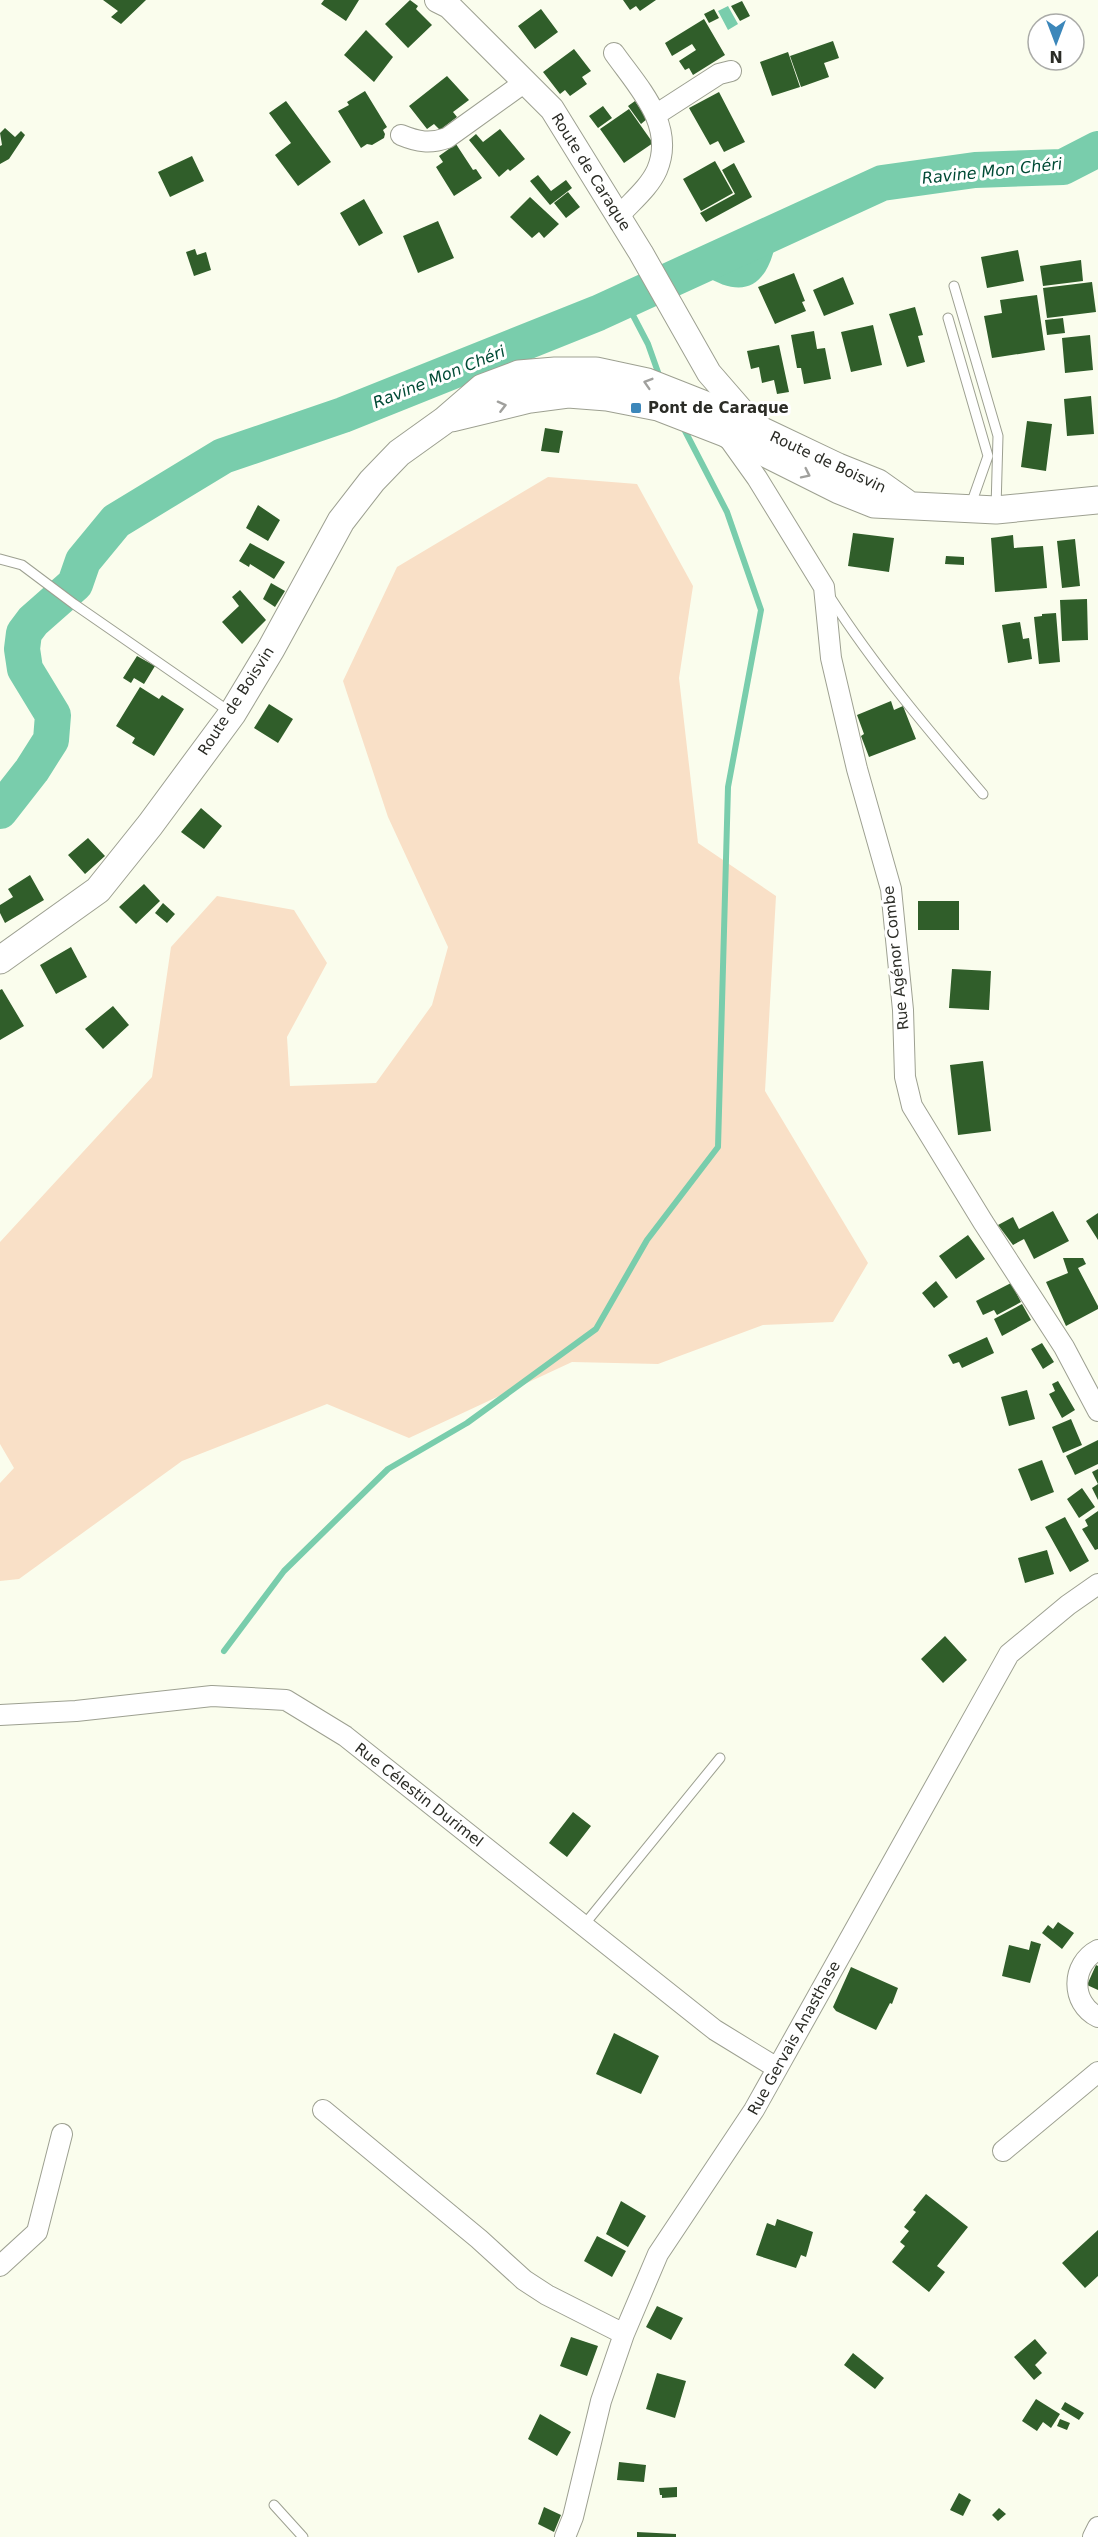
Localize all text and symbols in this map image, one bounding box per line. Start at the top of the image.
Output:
north arrow [1026,12,1086,72]
text: N [1049,47,1063,66]
street label: Route de Caraque [548,110,634,234]
water label: Ravine Mon Chéri [921,154,1064,188]
water label: Ravine Mon Chéri [370,342,508,412]
one-way arrow [643,378,654,390]
place label: Pont de Caraque [648,399,789,417]
one-way arrow [496,400,506,413]
marker: Pont de Caraque [629,401,643,415]
street label: Route de Boisvin [767,427,889,497]
one-way arrow [799,466,810,478]
street label: Route de Boisvin [194,643,278,759]
street label: Rue Agénor Combe [879,885,913,1031]
street label: Rue Célestin Durimel [351,1739,487,1851]
street label: Rue Gervais Anasthase [744,1958,844,2118]

